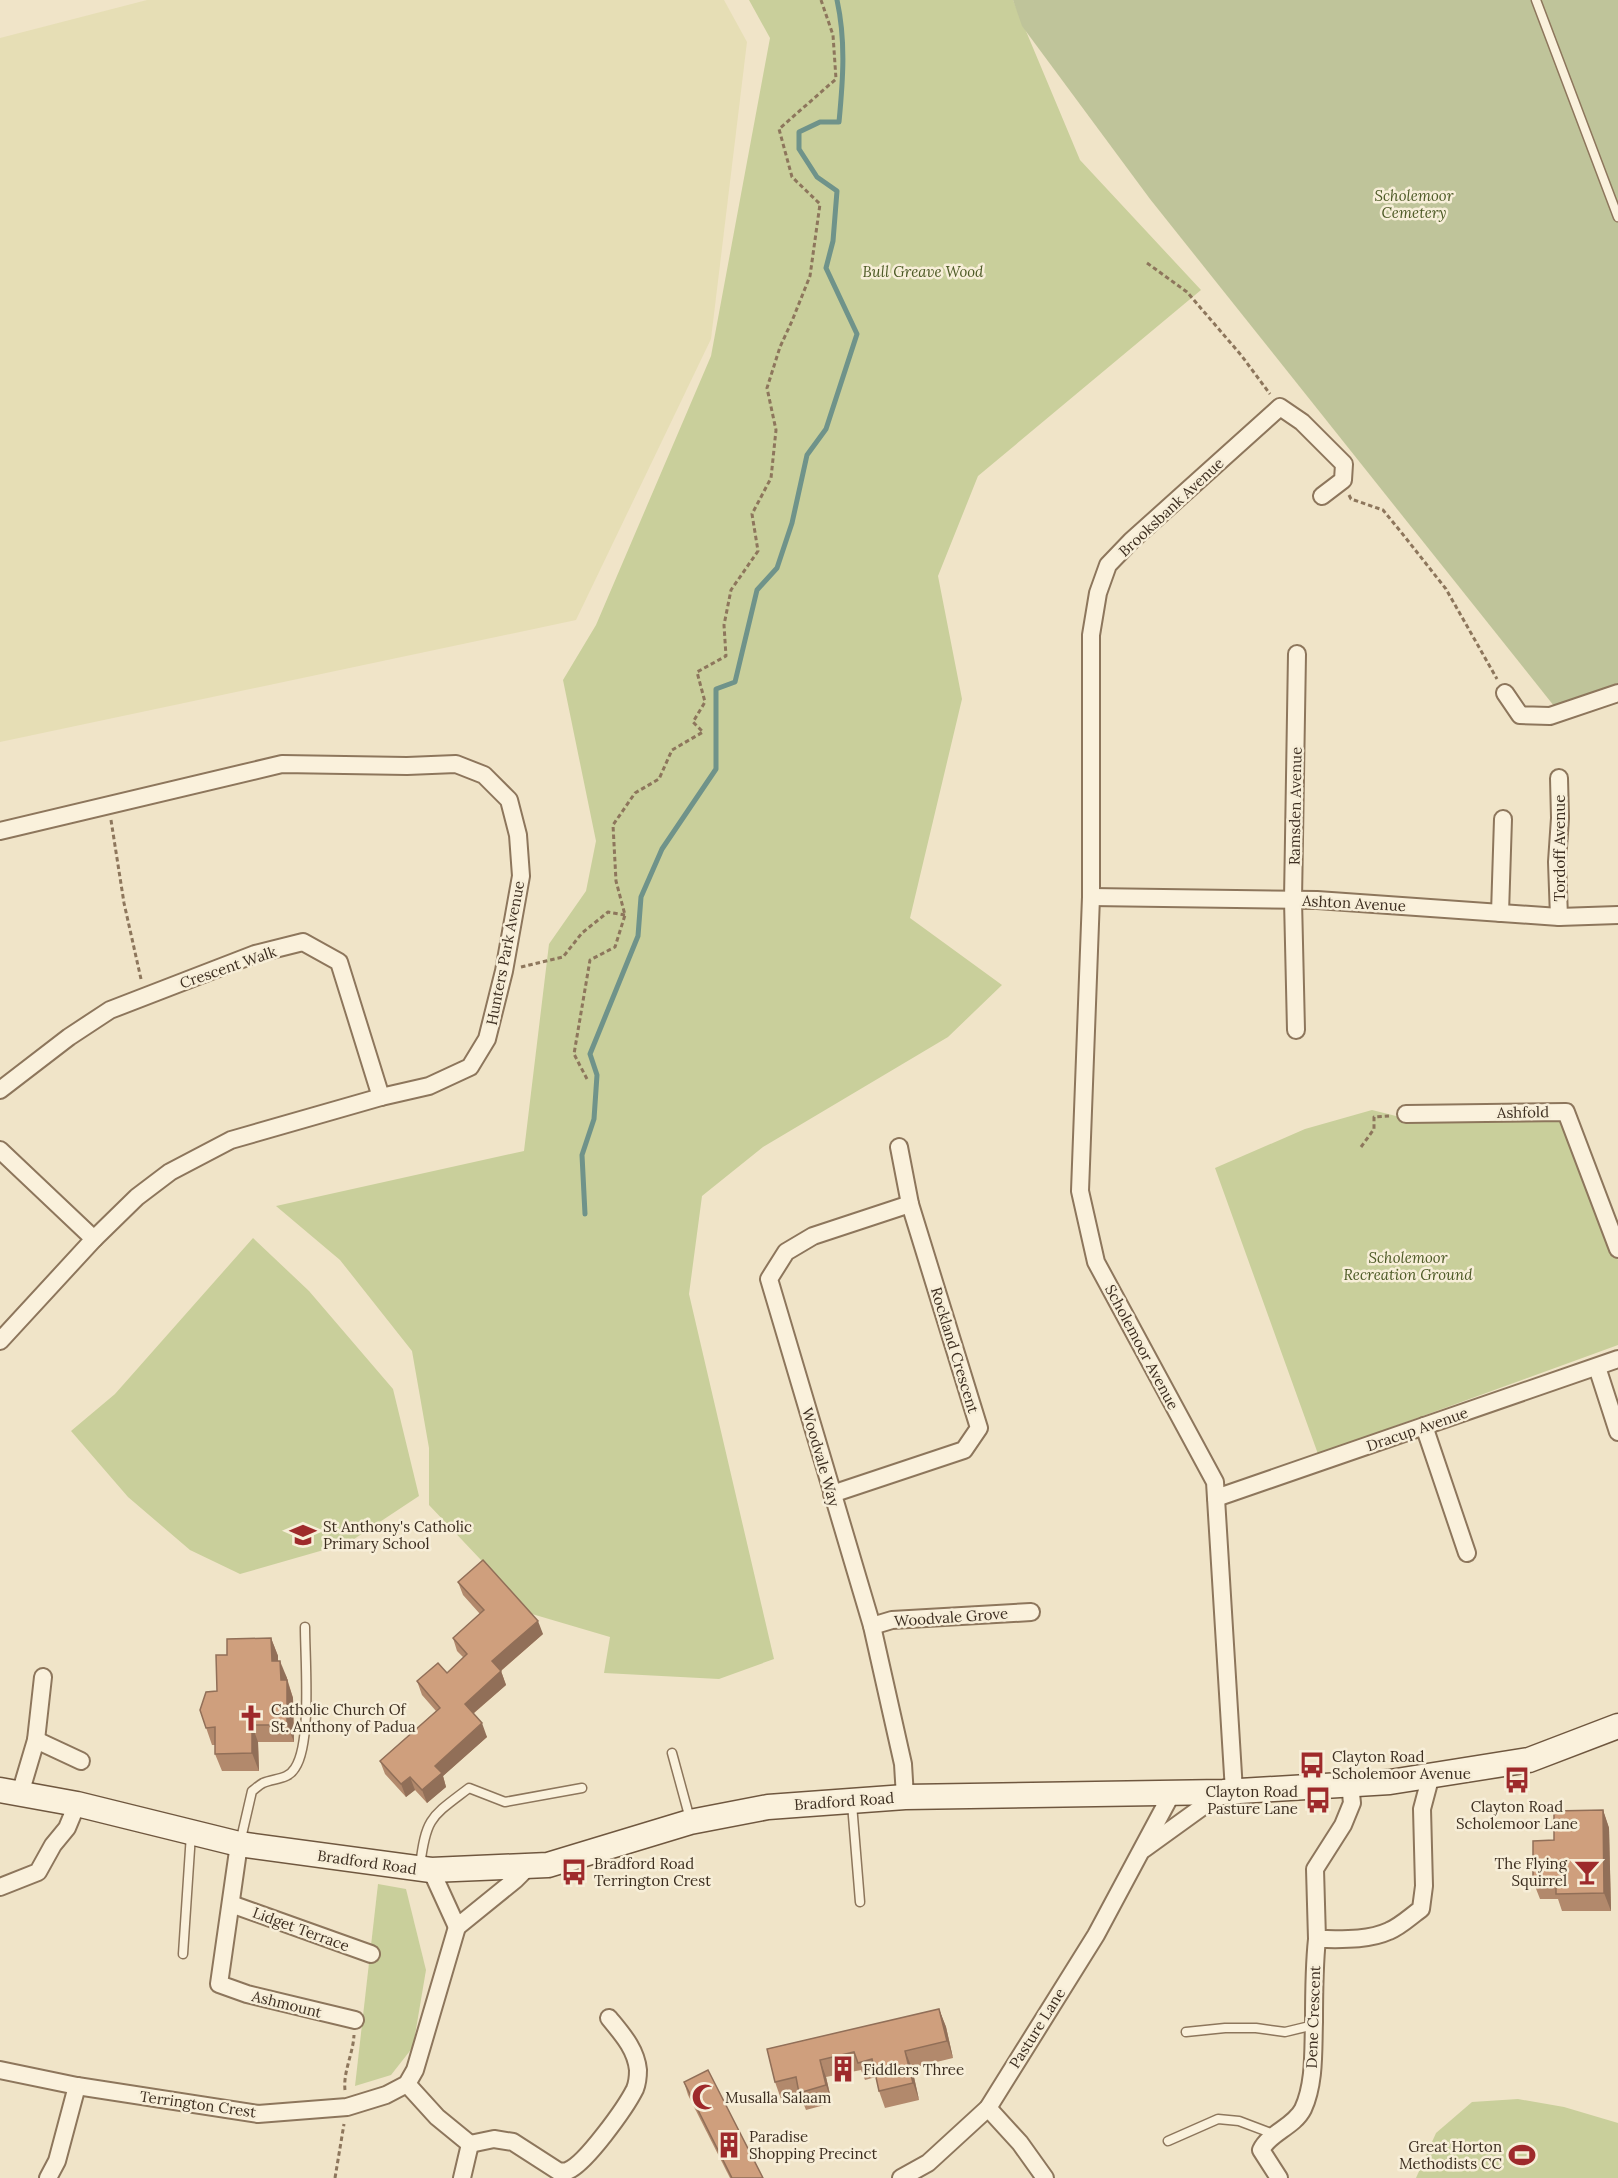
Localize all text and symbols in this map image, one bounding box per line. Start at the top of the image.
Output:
park label: Scholemoor Cemetery [1375,186,1454,222]
park label: Bull Greave Wood [863,262,984,281]
street label: Brooksbank Avenue [1115,453,1227,561]
street label: Ramsden Avenue [1284,747,1306,865]
street label: Tordoff Avenue [1550,795,1569,901]
street label: Hunters Park Avenue [482,879,528,1027]
street label: Ashton Avenue [1301,891,1406,915]
street label: Crescent Walk [177,942,279,992]
street label: Ashfold [1496,1102,1549,1122]
park label: Scholemoor Recreation Ground [1343,1248,1473,1284]
street label: Scholemoor Avenue [1101,1281,1183,1413]
street label: Rockland Crescent [927,1285,983,1415]
street label: Dracup Avenue [1364,1403,1470,1455]
street label: Woodvale Way [798,1405,844,1509]
place label: St Anthony's Catholic Primary School [323,1517,472,1553]
school or university icon: St Anthony's Catholic Primary School [288,1520,318,1550]
street label: Woodvale Grove [893,1604,1009,1630]
place label: Catholic Church Of St. Anthony of Padua [271,1700,416,1736]
church icon: Catholic Church Of St. Anthony of Padua [236,1703,266,1733]
place label: Clayton Road Scholemoor Avenue [1332,1747,1471,1783]
bus stop icon: Clayton Road Scholemoor Avenue [1297,1750,1327,1780]
bus stop icon: Clayton Road Scholemoor Lane [1502,1765,1532,1795]
place label: Clayton Road Pasture Lane [1205,1782,1298,1818]
bus stop icon: Clayton Road Pasture Lane [1303,1785,1333,1815]
street label: Bradford Road [793,1788,895,1814]
place label: Clayton Road Scholemoor Lane [1456,1797,1578,1833]
street label: Bradford Road [316,1846,418,1878]
place label: Bradford Road Terrington Crest [594,1854,711,1890]
place label: The Flying Squirrel [1495,1854,1568,1890]
bus stop icon: Bradford Road Terrington Crest [559,1857,589,1887]
bar icon: The Flying Squirrel [1572,1857,1602,1887]
street label: Lidget Terrace [250,1903,352,1955]
street label: Dene Crescent [1302,1965,1324,2069]
street label: Pasture Lane [1005,1984,1069,2072]
street label: Ashmount [249,1986,324,2022]
building icon: Fiddlers Three [828,2054,858,2084]
place label: Fiddlers Three [863,2060,964,2079]
mosque icon: Musalla Salaam [690,2082,720,2112]
street label: Terrington Crest [139,2086,257,2122]
place label: Musalla Salaam [725,2088,831,2107]
place label: Paradise Shopping Precinct [749,2127,877,2163]
building icon: Paradise Shopping Precinct [714,2130,744,2160]
place label: Great Horton Methodists CC [1399,2137,1503,2173]
sports icon: Great Horton Methodists CC [1507,2140,1537,2170]

